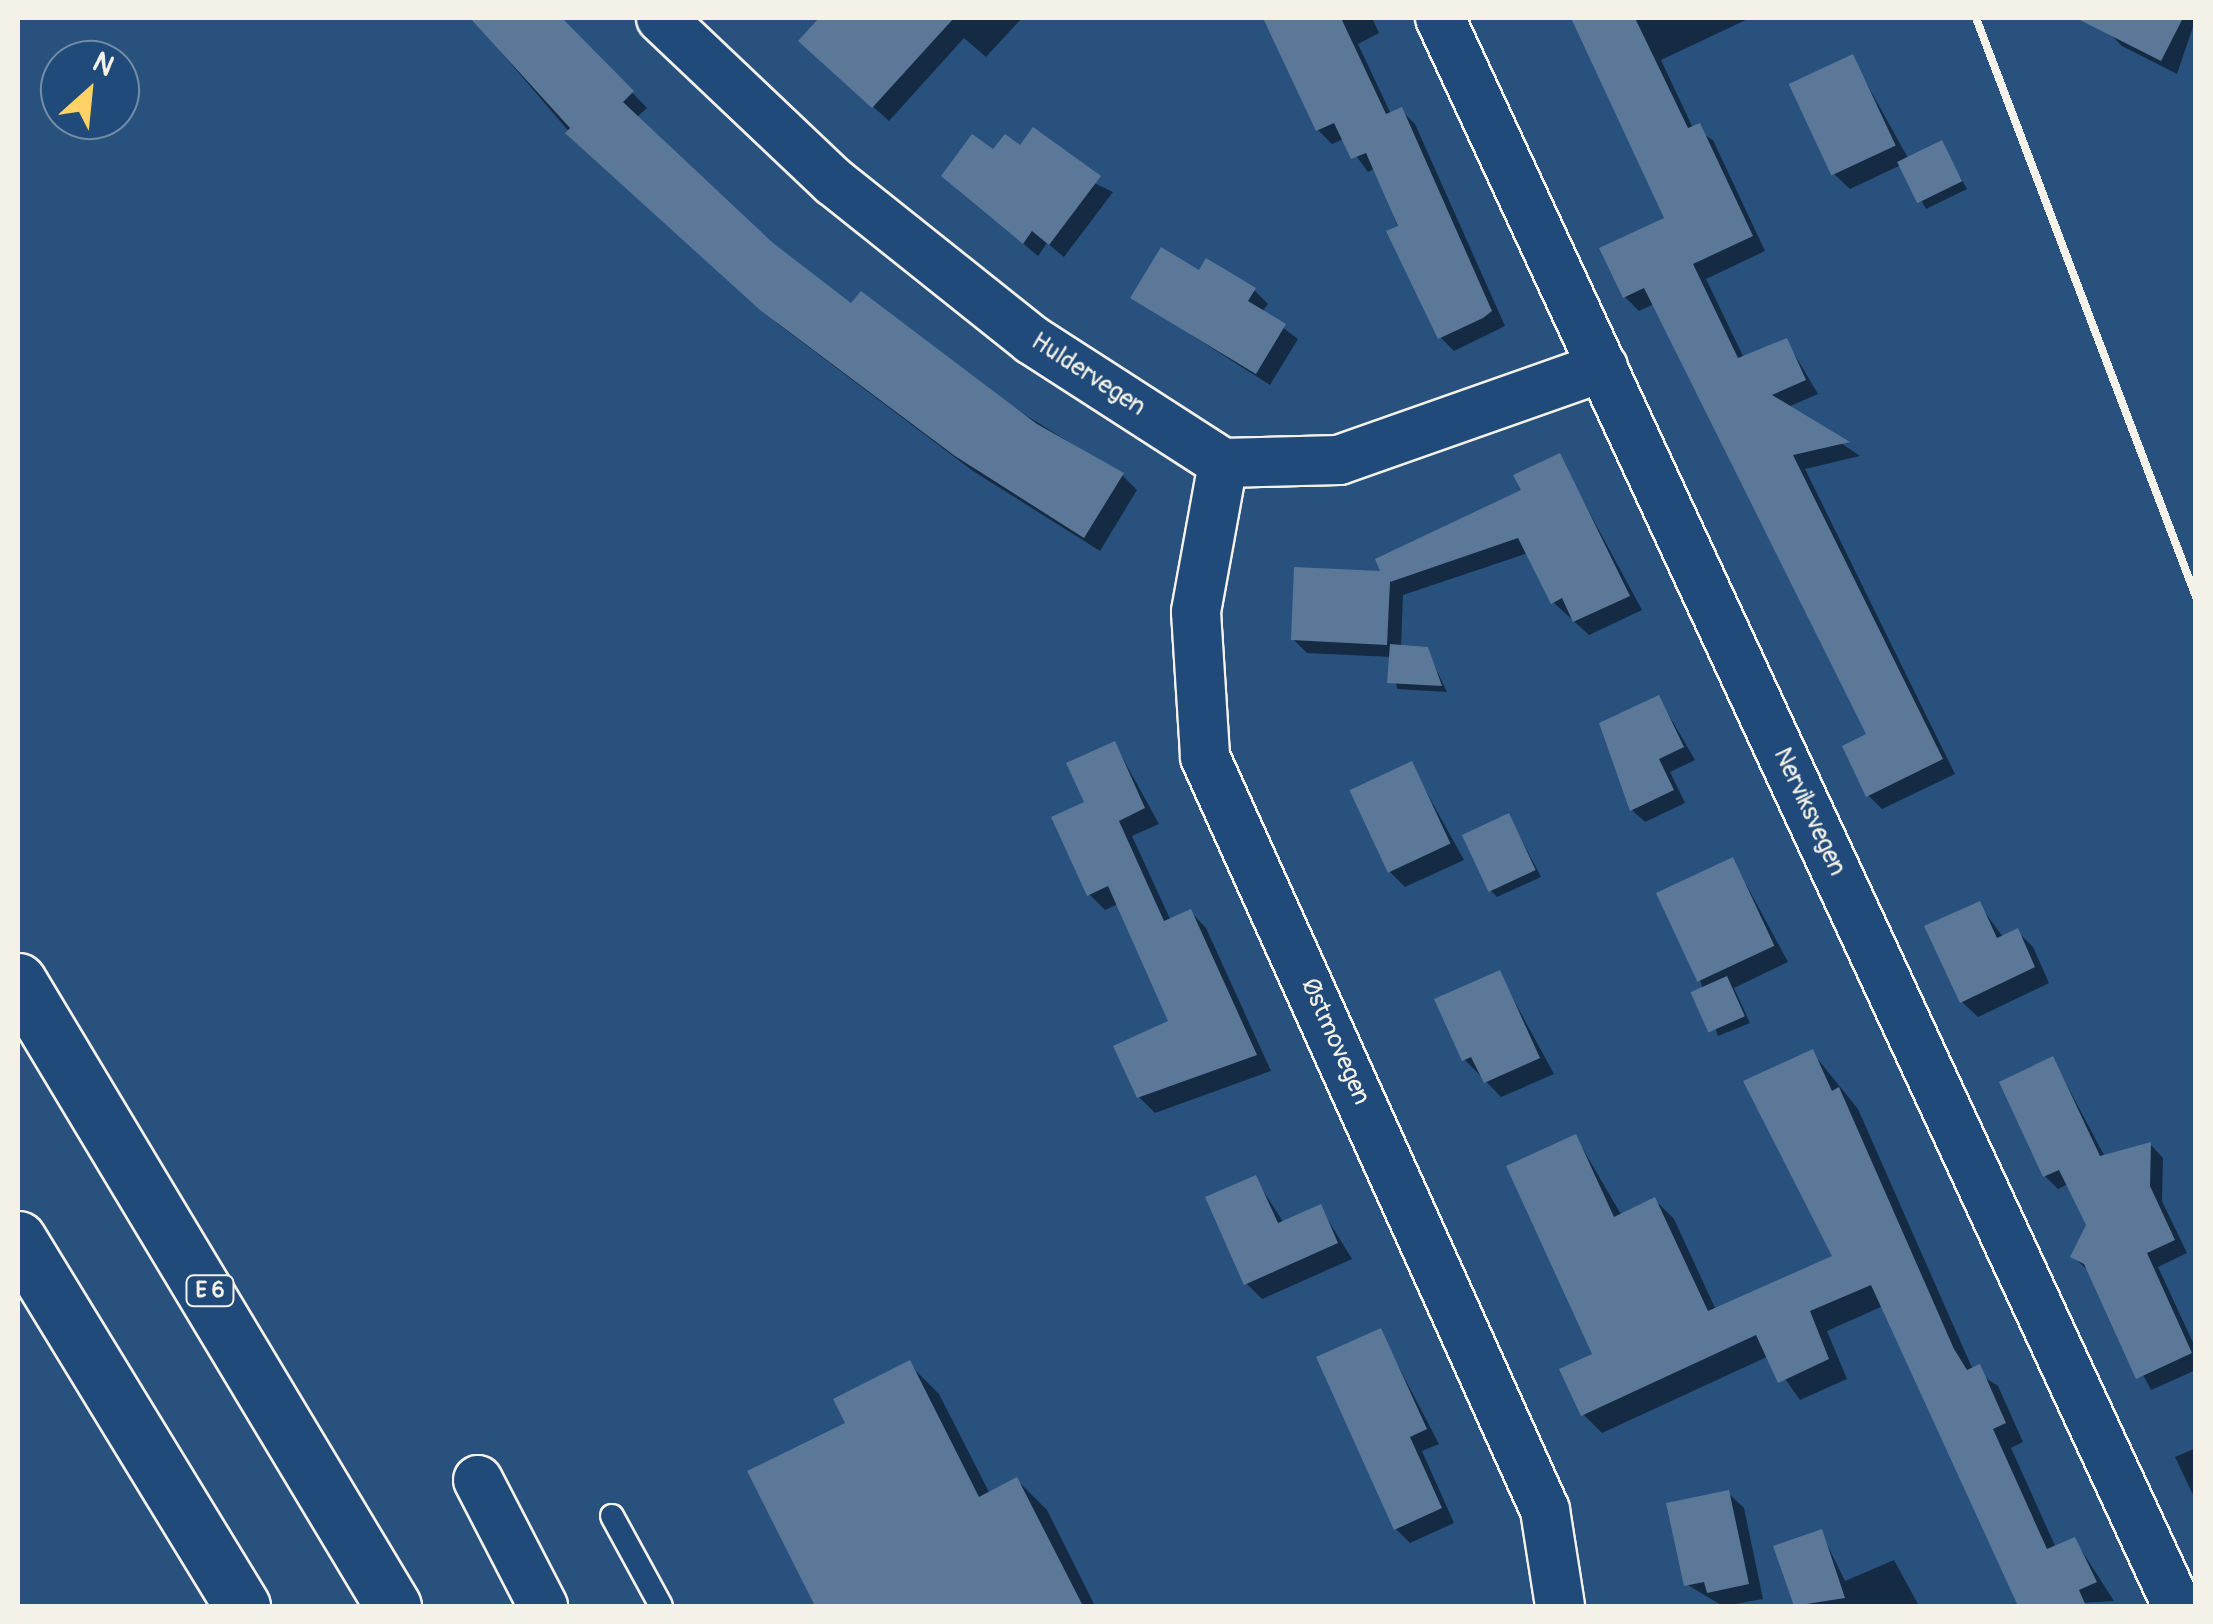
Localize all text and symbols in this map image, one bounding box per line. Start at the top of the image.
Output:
north arrow [40,40,140,140]
text: N [87,45,119,84]
street label: Huldervegen [1025,327,1151,423]
street label: Nerviksvegen [1766,743,1852,881]
street label: Østmovegen [1294,974,1376,1110]
road number: E 6 [185,1274,235,1308]

